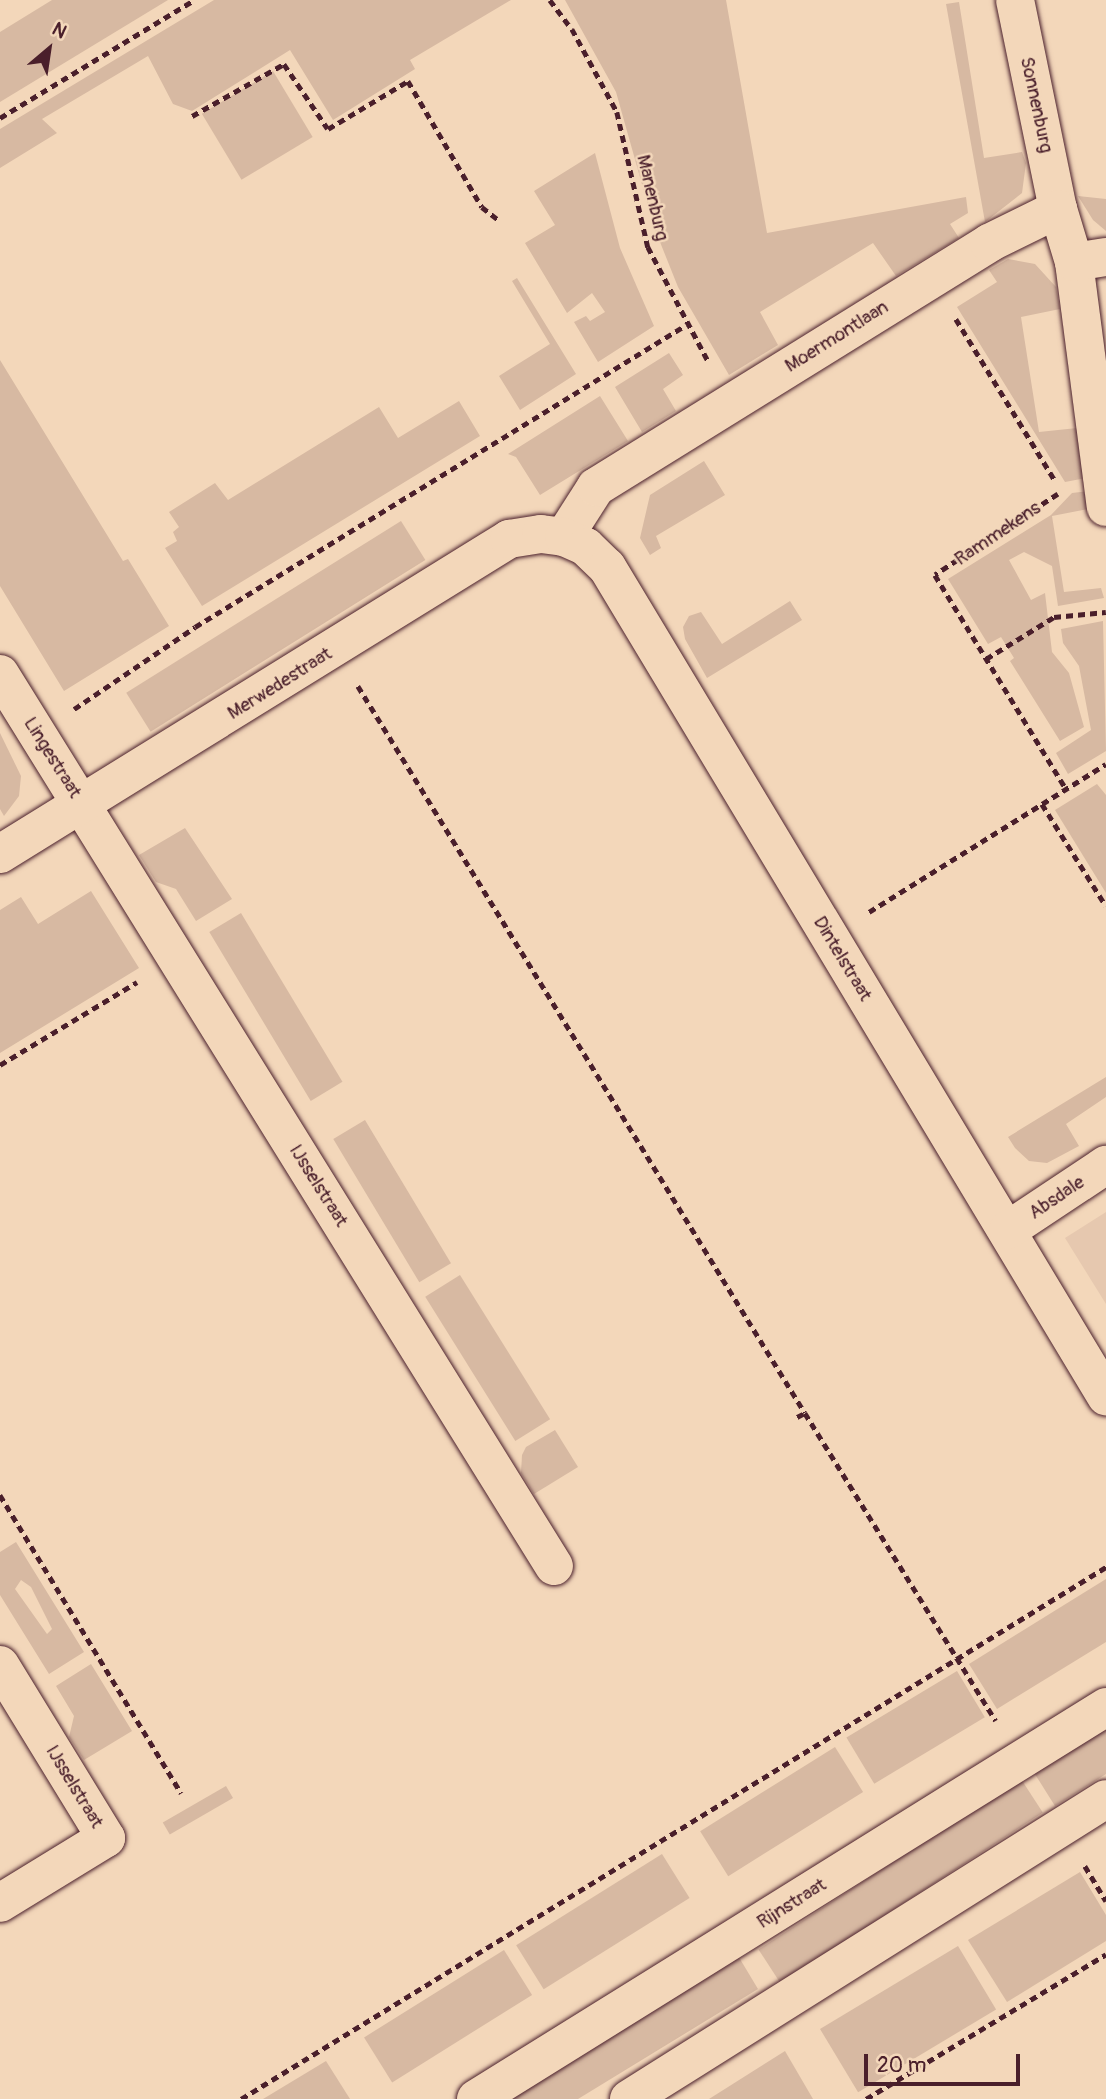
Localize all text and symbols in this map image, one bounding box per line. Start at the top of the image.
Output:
north arrow [14,14,84,84]
text: N [48,17,71,44]
street label: Sonnenburg [1015,55,1057,155]
street label: Manenburg [631,153,673,243]
street label: Moermontlaan [781,296,893,378]
street label: Rammekens [951,497,1045,571]
street label: Merwedestraat [224,643,336,725]
street label: Lingestraat [18,713,86,803]
street label: Dintelstraat [808,912,876,1006]
street label: IJsselstraat [284,1141,352,1231]
street label: Absdale [1025,1171,1089,1225]
street label: IJsselstraat [40,1741,108,1833]
street label: Rijnstraat [753,1874,831,1934]
scale bar [868,2039,1024,2084]
text: 20 m [877,2052,926,2079]

